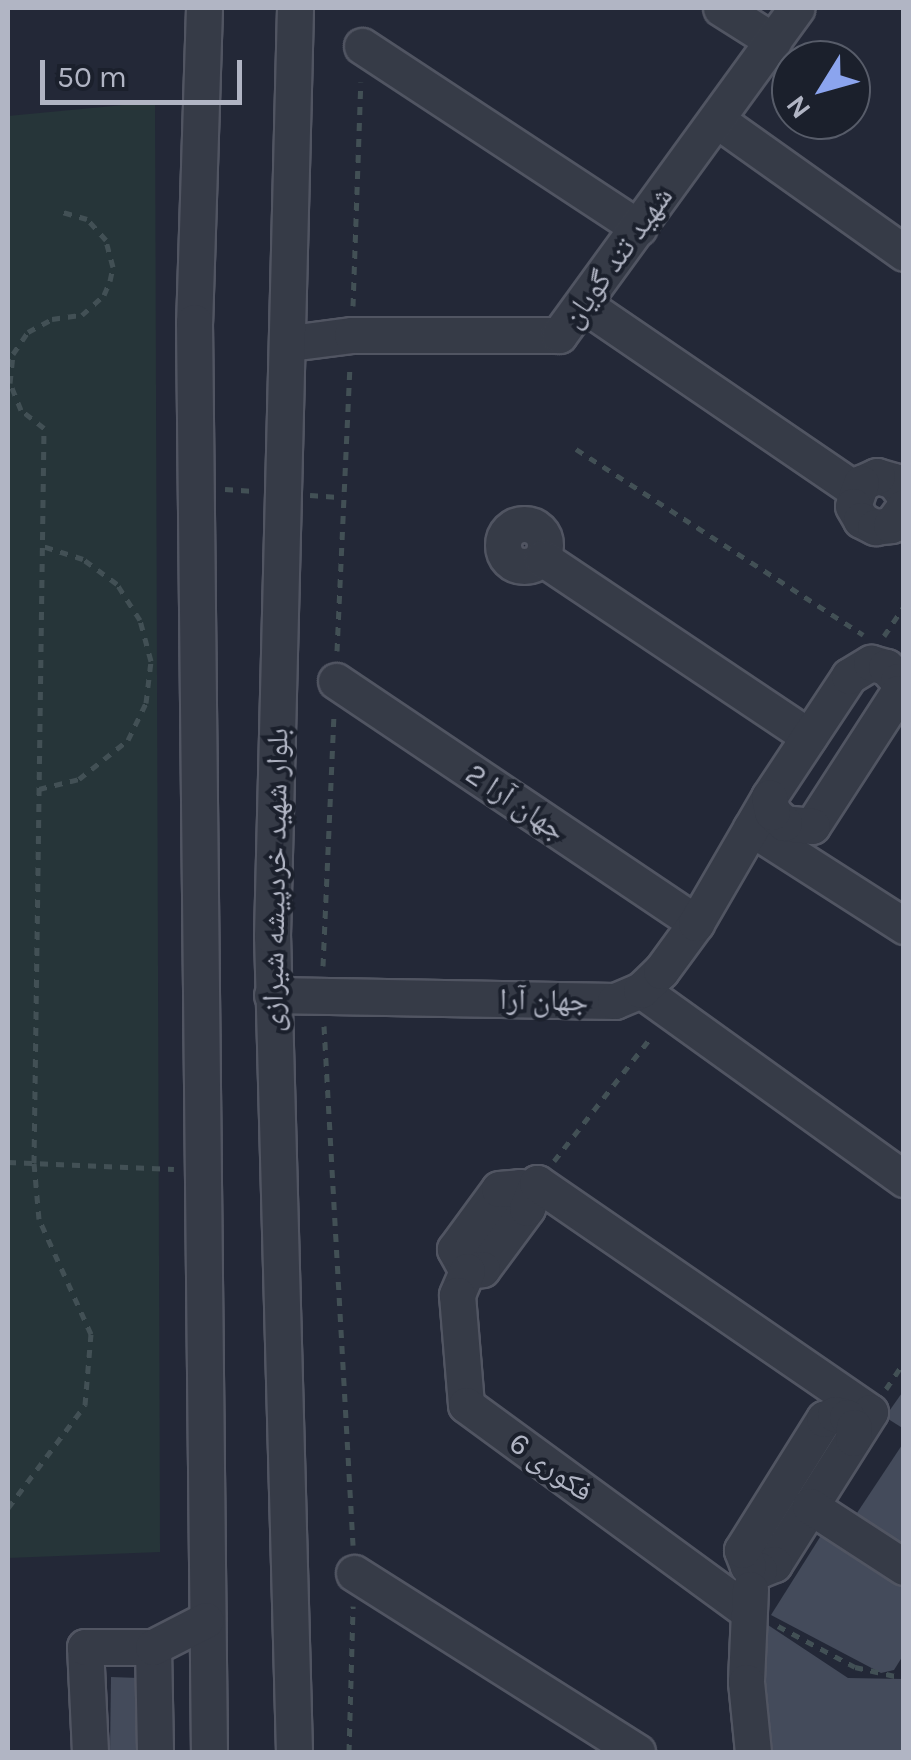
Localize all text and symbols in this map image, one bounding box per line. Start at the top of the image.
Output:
scale bar [45,40,248,102]
north arrow [771,40,871,140]
text: 50 m [57,59,127,95]
text: N [779,89,817,125]
street label: شهید تند گویان [554,179,680,335]
street label: بلوار شهید خردپیشه شیرازی [254,728,296,1032]
street label: جهان آرا 2 [459,755,573,849]
street label: جهان آرا [499,981,589,1019]
street label: فکوری 6 [502,1425,600,1509]

